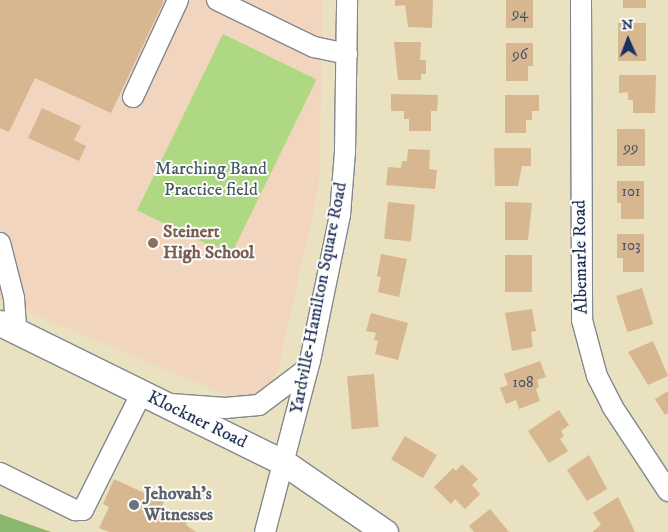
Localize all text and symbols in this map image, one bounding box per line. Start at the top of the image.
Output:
house number: 94 [512,5,528,23]
north arrow [603,15,653,65]
text: N [621,16,634,34]
house number: 96 [512,46,528,64]
house number: 99 [624,139,638,157]
park label: Marching Band Practice field [155,159,267,202]
street label: Yardville-Hamilton Square Road [286,180,352,416]
house number: 101 [622,183,640,201]
street label: Albemarle Road [569,200,593,314]
place label: Steinert High School [163,222,254,264]
marker: Steinert High School [147,237,159,249]
house number: 103 [621,237,641,255]
house number: 108 [512,374,534,392]
street label: Klockner Road [144,387,250,453]
place label: Jehovah's Witnesses [144,484,213,526]
marker: Jehovah's Witnesses [128,499,140,511]

